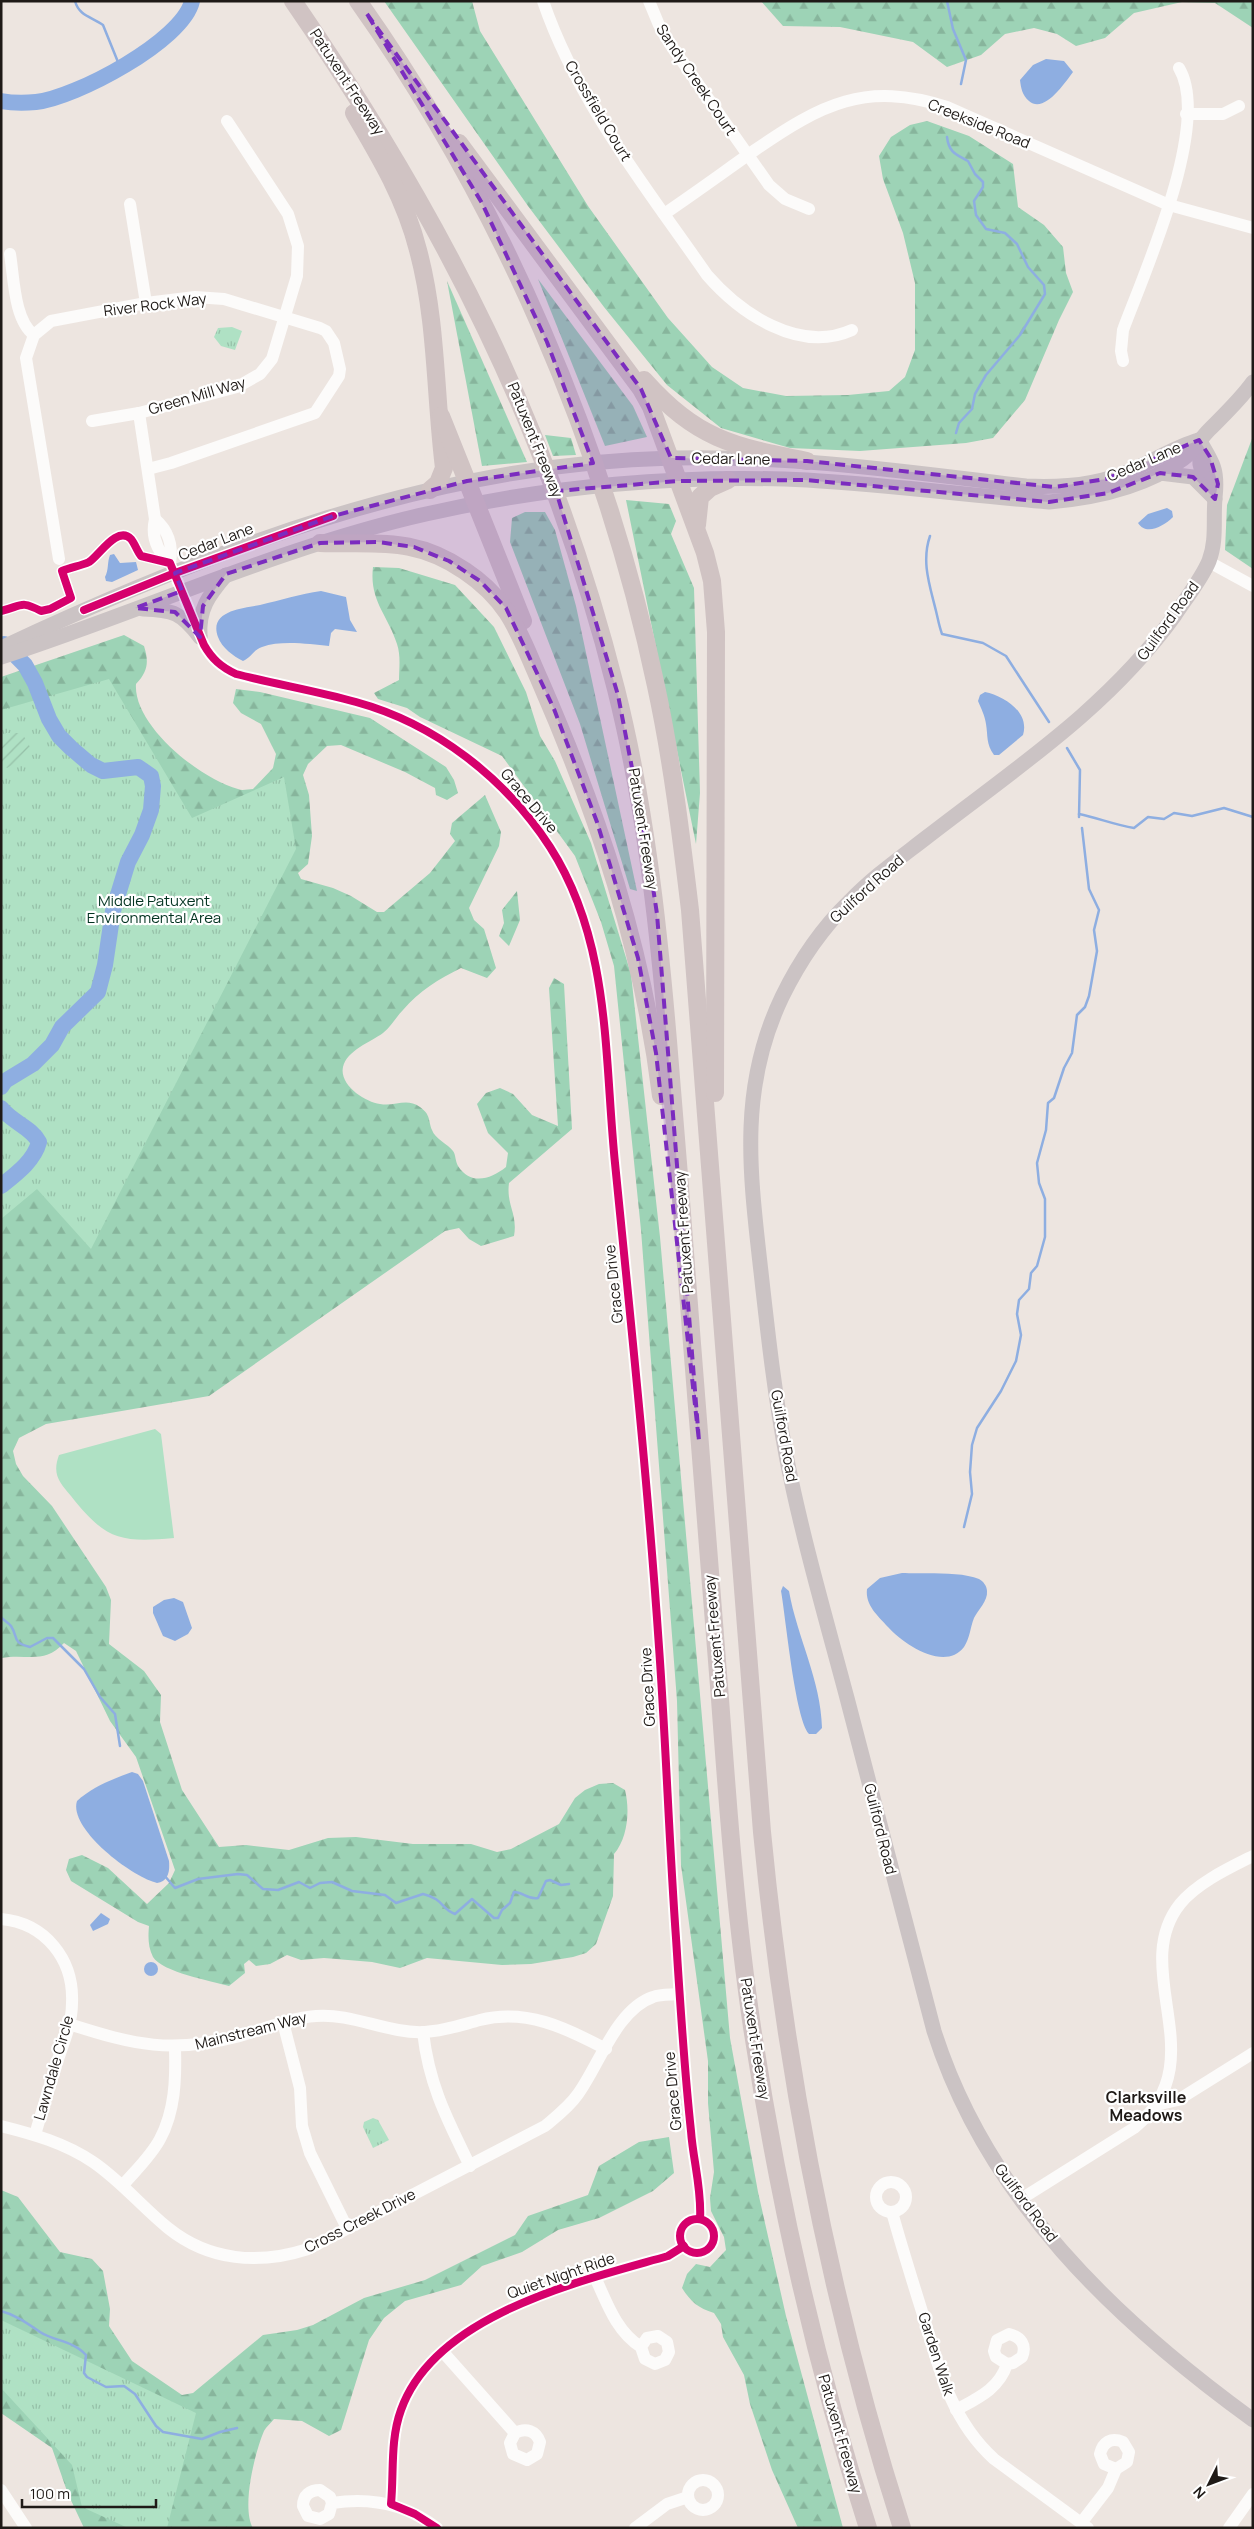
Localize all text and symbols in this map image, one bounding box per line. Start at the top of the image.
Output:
street label: Sandy Creek Court [651,20,742,140]
street label: Patuxent Freeway [305,24,390,139]
street label: Crossfield Court [560,57,637,165]
street label: Creekside Road [925,93,1033,154]
street label: River Rock Way [102,288,208,321]
street label: Green Mill Way [146,372,248,419]
street label: Patuxent Freeway [503,379,568,501]
street label: Cedar Lane [1103,436,1184,487]
street label: Cedar Lane [691,447,771,470]
street label: Cedar Lane [175,518,257,565]
street label: Guilford Road [1132,577,1203,665]
street label: Grace Drive [496,764,563,838]
street label: Patuxent Freeway [624,767,663,891]
street label: Guilford Road [825,850,908,928]
park label: Middle Patuxent Environmental Area [87,890,221,928]
street label: Patuxent Freeway [669,1170,698,1294]
street label: Grace Drive [599,1243,628,1324]
street label: Guilford Road [766,1388,803,1484]
street label: Patuxent Freeway [699,1574,730,1698]
street label: Grace Drive [635,1647,660,1727]
street label: Guilford Road [859,1781,902,1877]
street label: Patuxent Freeway [736,1977,775,2101]
street label: Mainstream Way [193,2006,309,2055]
street label: Lawndale Circle [28,2013,79,2123]
street label: Grace Drive [659,2051,686,2131]
district label: Clarksville Meadows [1106,2086,1187,2126]
street label: Guilford Road [990,2159,1063,2246]
street label: Cross Creek Drive [300,2183,419,2258]
street label: Quiet Night Ride [504,2247,618,2304]
street label: Garden Walk [913,2310,960,2399]
street label: Patuxent Freeway [813,2372,868,2496]
north arrow [1184,2459,1234,2509]
scale bar [22,2476,156,2508]
text: 100 m [30,2483,70,2504]
text: N [1189,2483,1209,2503]

